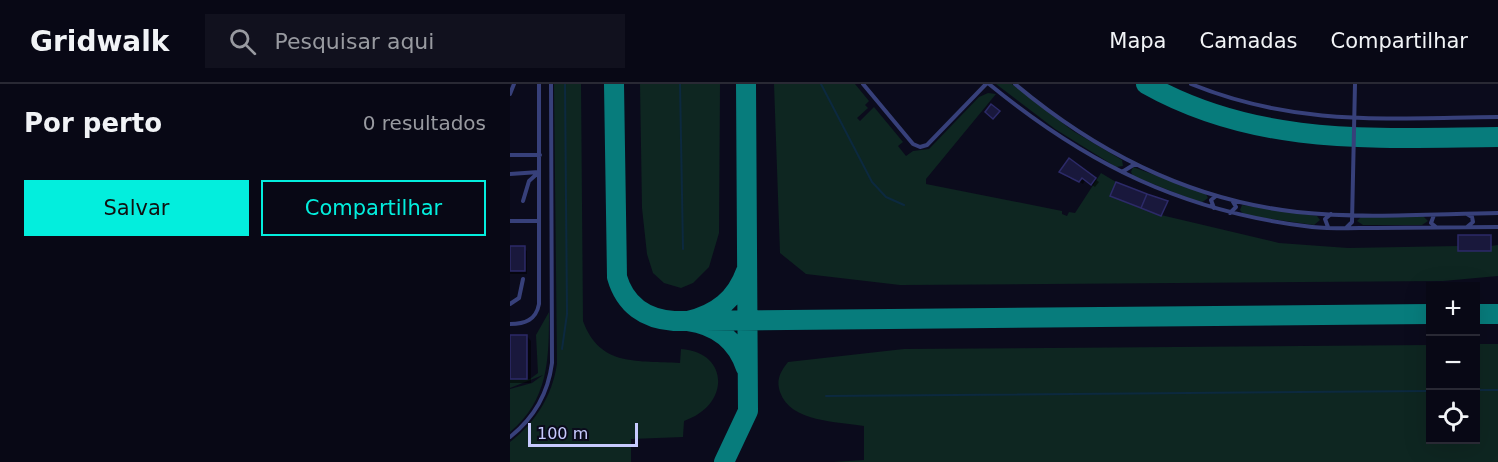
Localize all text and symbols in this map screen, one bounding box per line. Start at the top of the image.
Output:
search box [205,14,625,68]
text: Gridwalk [30,25,169,58]
icon: search [226,25,259,58]
text: Pesquisar aqui [274,29,434,54]
text: Mapa [1109,29,1166,53]
text: Camadas [1199,29,1297,53]
text: Compartilhar [1330,29,1468,53]
text: Por perto [24,108,162,138]
text: 0 resultados [363,111,486,135]
button: Salvar [24,180,249,236]
button: Compartilhar [261,180,486,236]
map controls [1426,282,1480,444]
button: + [1426,282,1480,336]
button: − [1426,336,1480,390]
button: locate [1426,390,1480,444]
scale bar [528,420,638,448]
text: 100 m [537,424,588,443]

